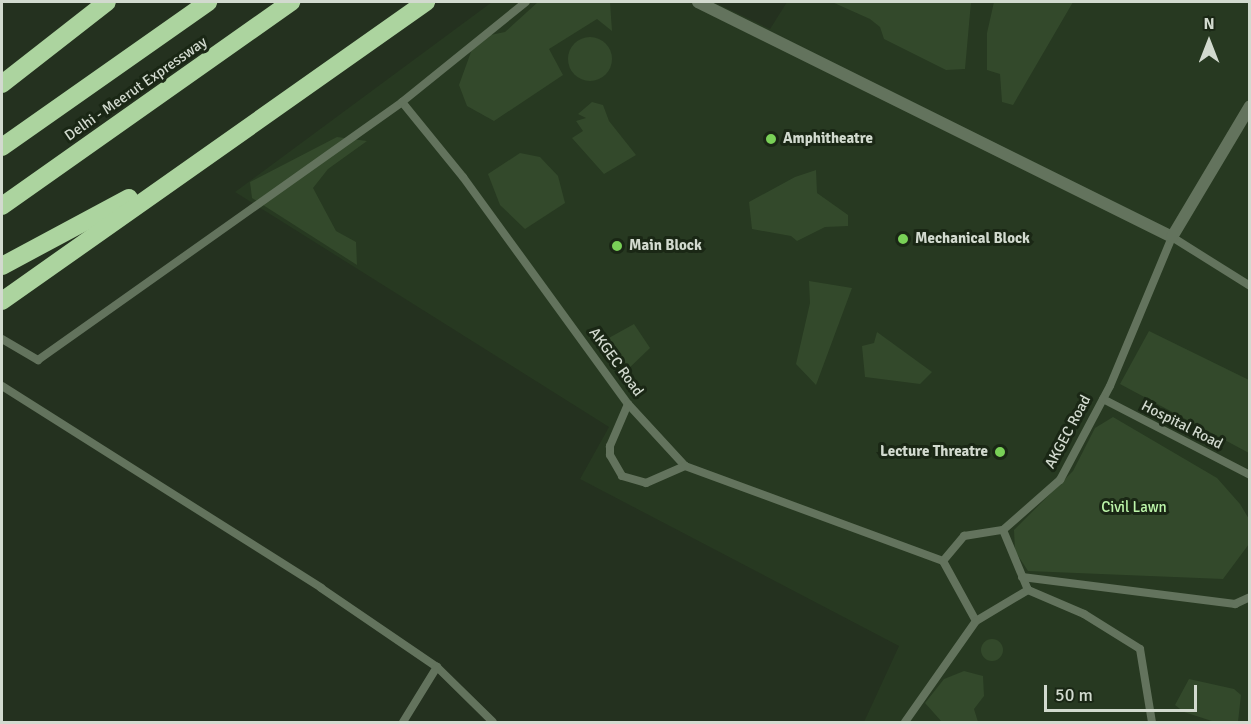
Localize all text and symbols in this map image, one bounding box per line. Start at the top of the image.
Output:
north arrow [1179,12,1239,72]
text: N [1203,14,1215,34]
street label: Delhi - Meerut Expressway [61,33,211,145]
place label: Amphitheatre [783,130,873,148]
marker: Amphitheatre [764,132,778,146]
place label: Mechanical Block [915,230,1030,248]
marker: Mechanical Block [896,232,910,246]
place label: Main Block [629,237,702,255]
marker: Main Block [610,239,624,253]
street label: AKGEC Road [585,324,647,400]
street label: AKGEC Road [1041,392,1095,472]
street label: Hospital Road [1138,397,1226,453]
place label: Lecture Threatre [880,443,988,461]
marker: Lecture Threatre [993,445,1007,459]
park label: Civil Lawn [1101,499,1167,517]
scale bar [1047,673,1200,711]
text: 50 m [1055,684,1093,706]

